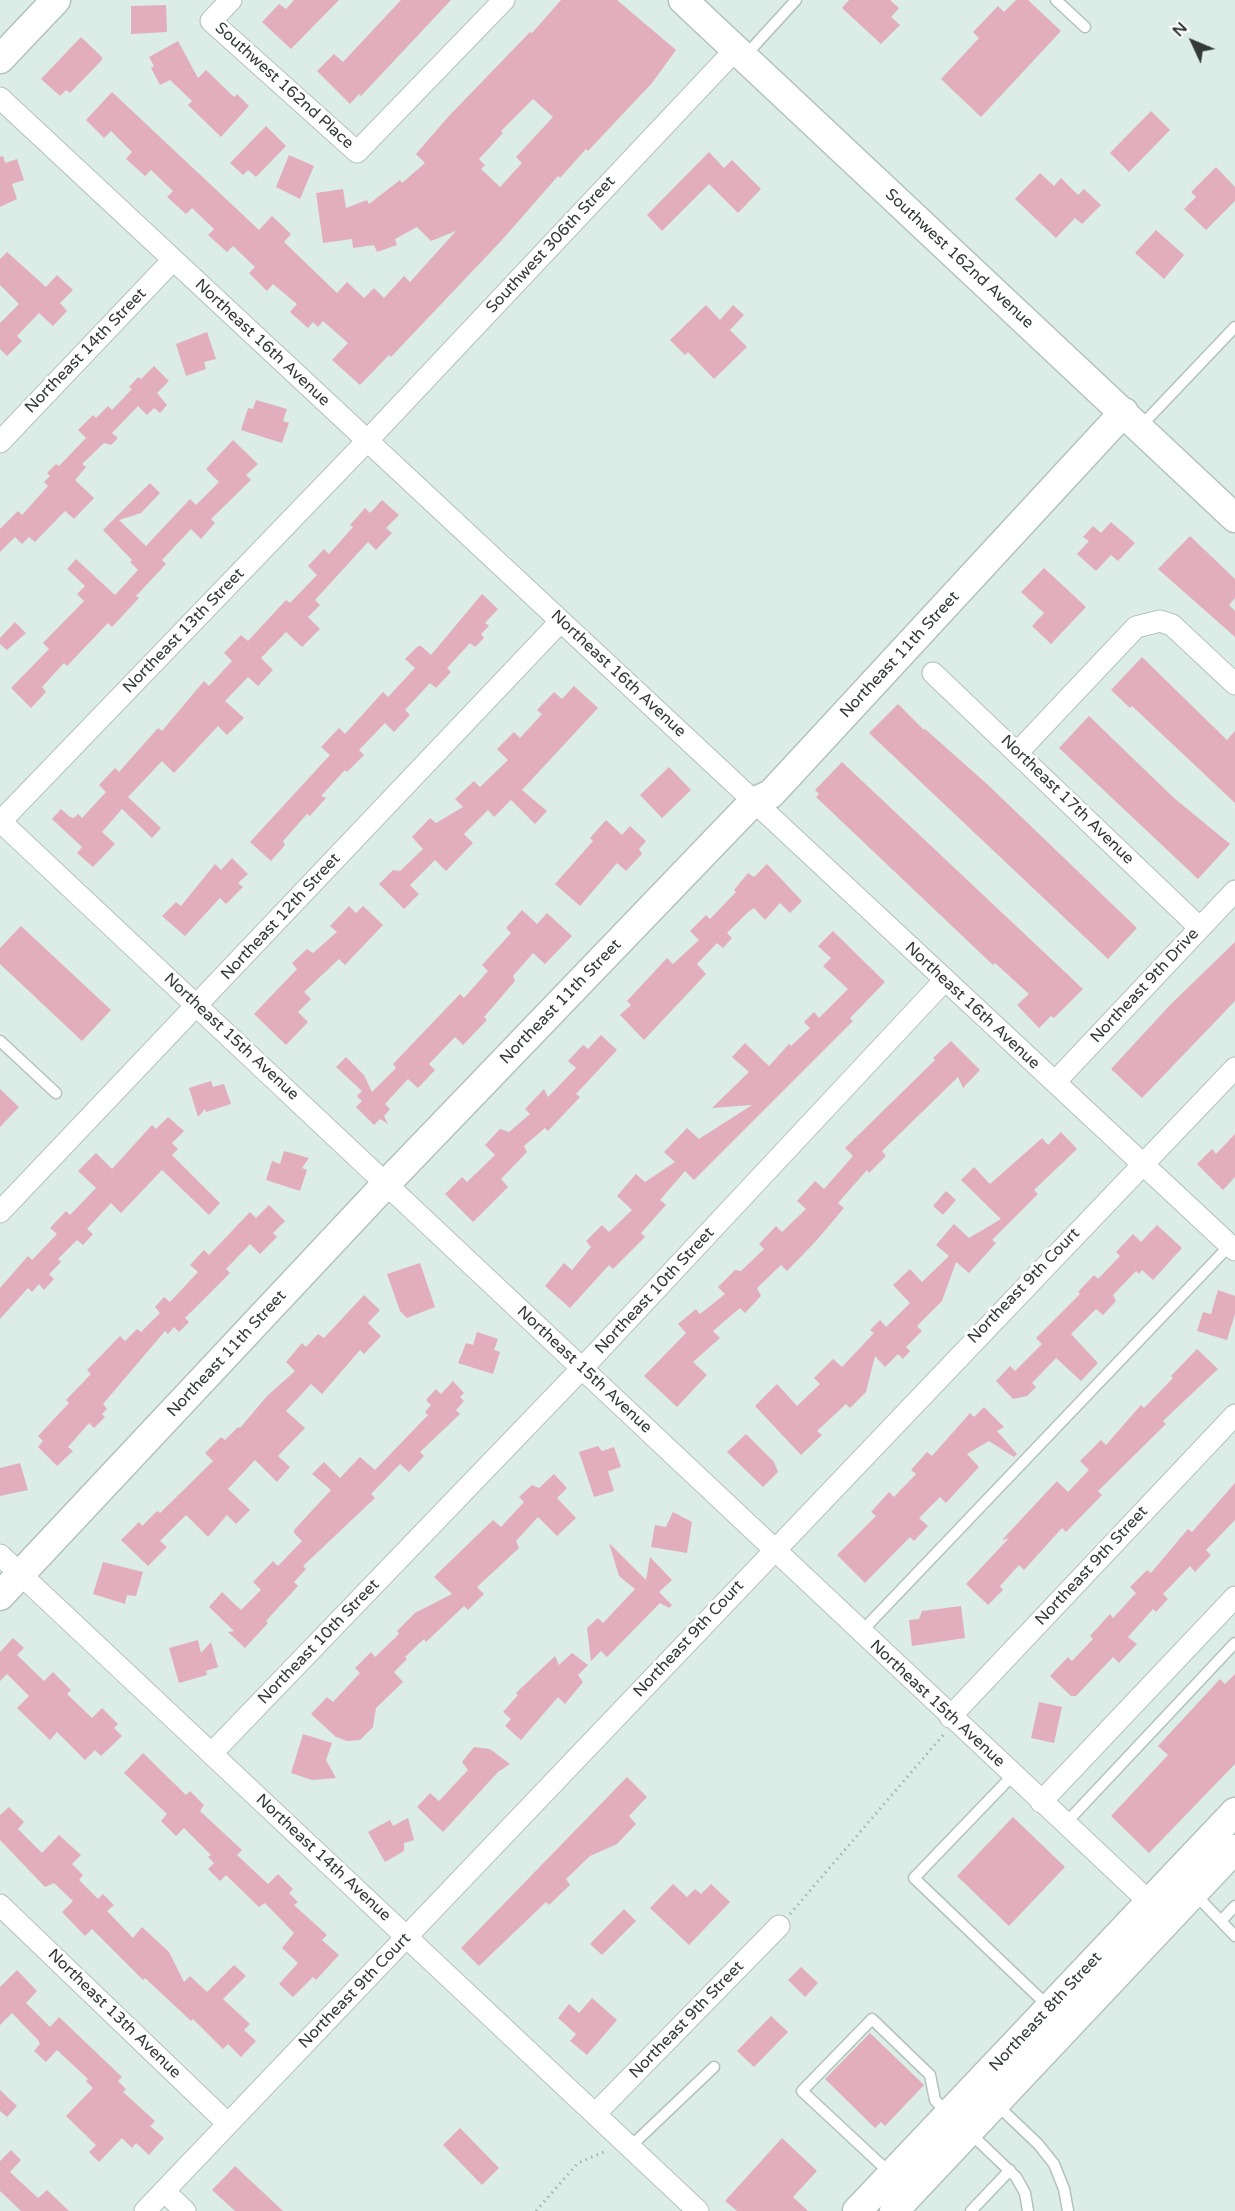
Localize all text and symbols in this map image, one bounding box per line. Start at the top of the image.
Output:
north arrow [1163,12,1223,72]
text: N [1168,18,1192,41]
street label: Southwest 162nd Place [211,19,357,153]
street label: Southwest 306th Street [482,172,620,318]
street label: Southwest 162nd Avenue [881,185,1037,333]
street label: Northeast 16th Avenue [190,275,334,411]
street label: Northeast 14th Street [21,285,151,417]
street label: Northeast 13th Street [119,565,249,697]
street label: Northeast 11th Street [836,588,964,722]
street label: Northeast 16th Avenue [546,606,690,742]
street label: Northeast 17th Avenue [996,731,1138,869]
street label: Northeast 12th Street [217,850,345,984]
street label: Northeast 9th Drive [1087,925,1203,1047]
street label: Northeast 11th Street [496,936,626,1068]
street label: Northeast 16th Avenue [900,938,1044,1074]
street label: Northeast 15th Avenue [159,969,303,1105]
street label: Northeast 10th Street [591,1224,719,1358]
street label: Northeast 9th Court [964,1224,1084,1348]
street label: Northeast 11th Street [163,1287,291,1421]
street label: Northeast 15th Avenue [512,1302,656,1438]
street label: Northeast 9th Street [1032,1502,1152,1630]
street label: Northeast 10th Street [254,1576,384,1708]
street label: Northeast 9th Court [630,1577,748,1701]
street label: Northeast 15th Avenue [865,1636,1009,1772]
street label: Northeast 14th Avenue [251,1790,395,1926]
street label: Northeast 9th Court [295,1929,415,2053]
street label: Northeast 13th Avenue [43,1945,185,2083]
street label: Northeast 8th Street [986,1948,1106,2076]
street label: Northeast 9th Street [626,1957,748,2083]

